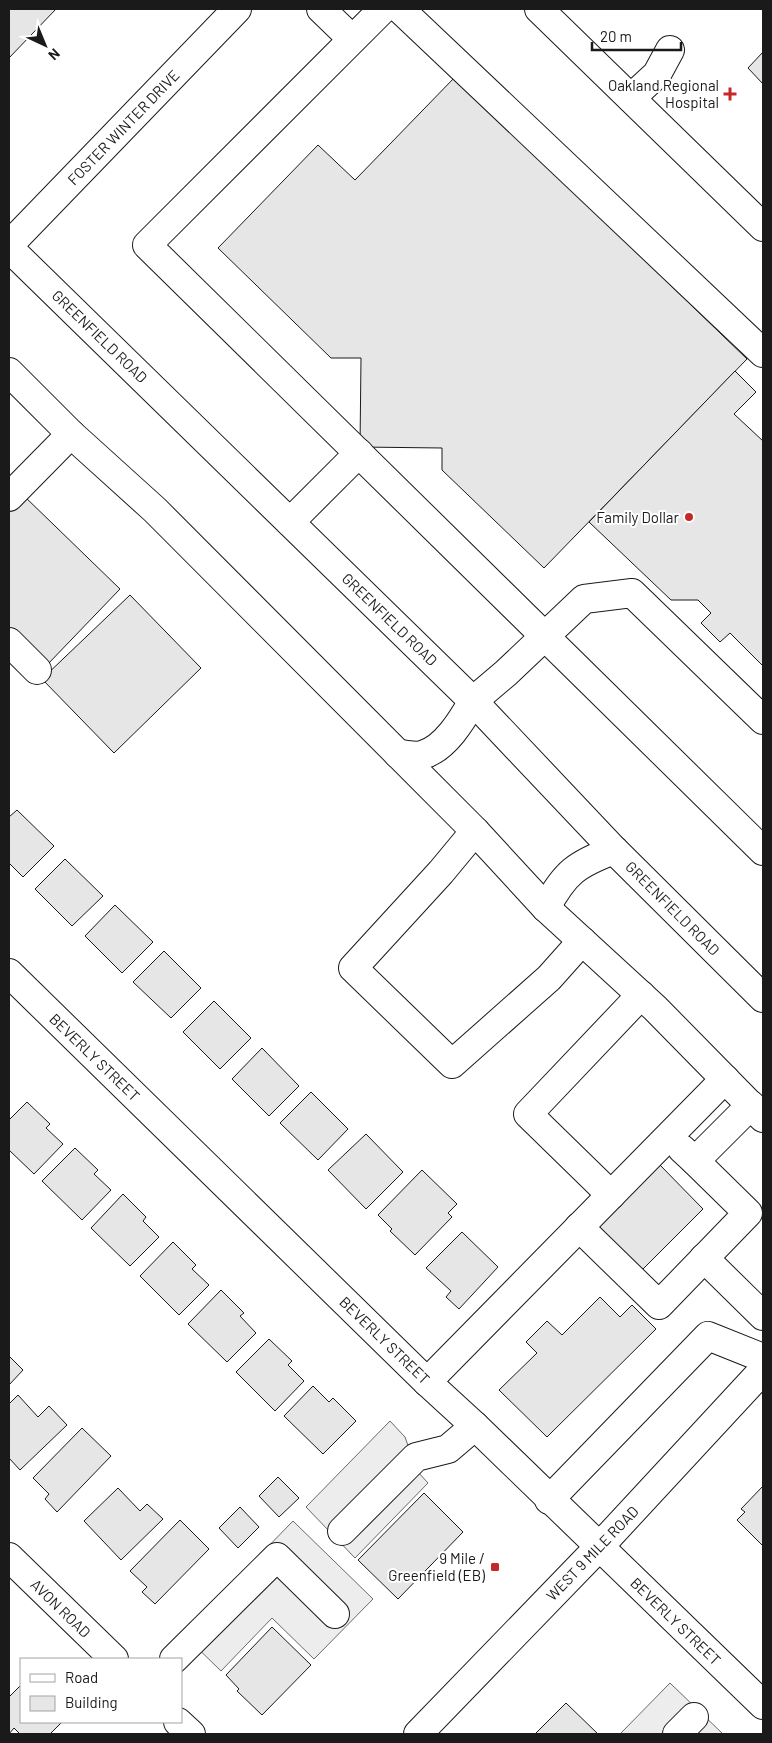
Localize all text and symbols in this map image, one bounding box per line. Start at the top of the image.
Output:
north arrow [20,20,70,70]
scale bar [592,20,681,52]
text: 20 m [600,27,632,45]
text: N [45,45,64,64]
street label: FOSTER WINTER DRIVE [63,66,183,188]
place label: Oakland Regional Hospital [608,76,719,111]
marker: Oakland Regional Hospital [723,87,737,101]
street label: GREENFIELD ROAD [49,286,151,386]
place label: Family Dollar [596,508,680,526]
marker: Family Dollar [683,511,695,523]
street label: GREENFIELD ROAD [339,569,441,669]
street label: GREENFIELD ROAD [622,857,724,959]
street label: BEVERLY STREET [46,1009,144,1105]
street label: BEVERLY STREET [336,1292,434,1388]
street label: WEST 9 MILE ROAD [542,1502,642,1604]
place label: 9 Mile / Greenfield (EB) [388,1549,485,1584]
marker: 9 Mile / Greenfield (EB) [489,1561,501,1573]
street label: BEVERLY STREET [627,1573,725,1669]
street label: AVON ROAD [27,1575,95,1641]
legend [20,1658,182,1723]
text: Road [65,1668,98,1686]
text: Building [65,1693,118,1711]

